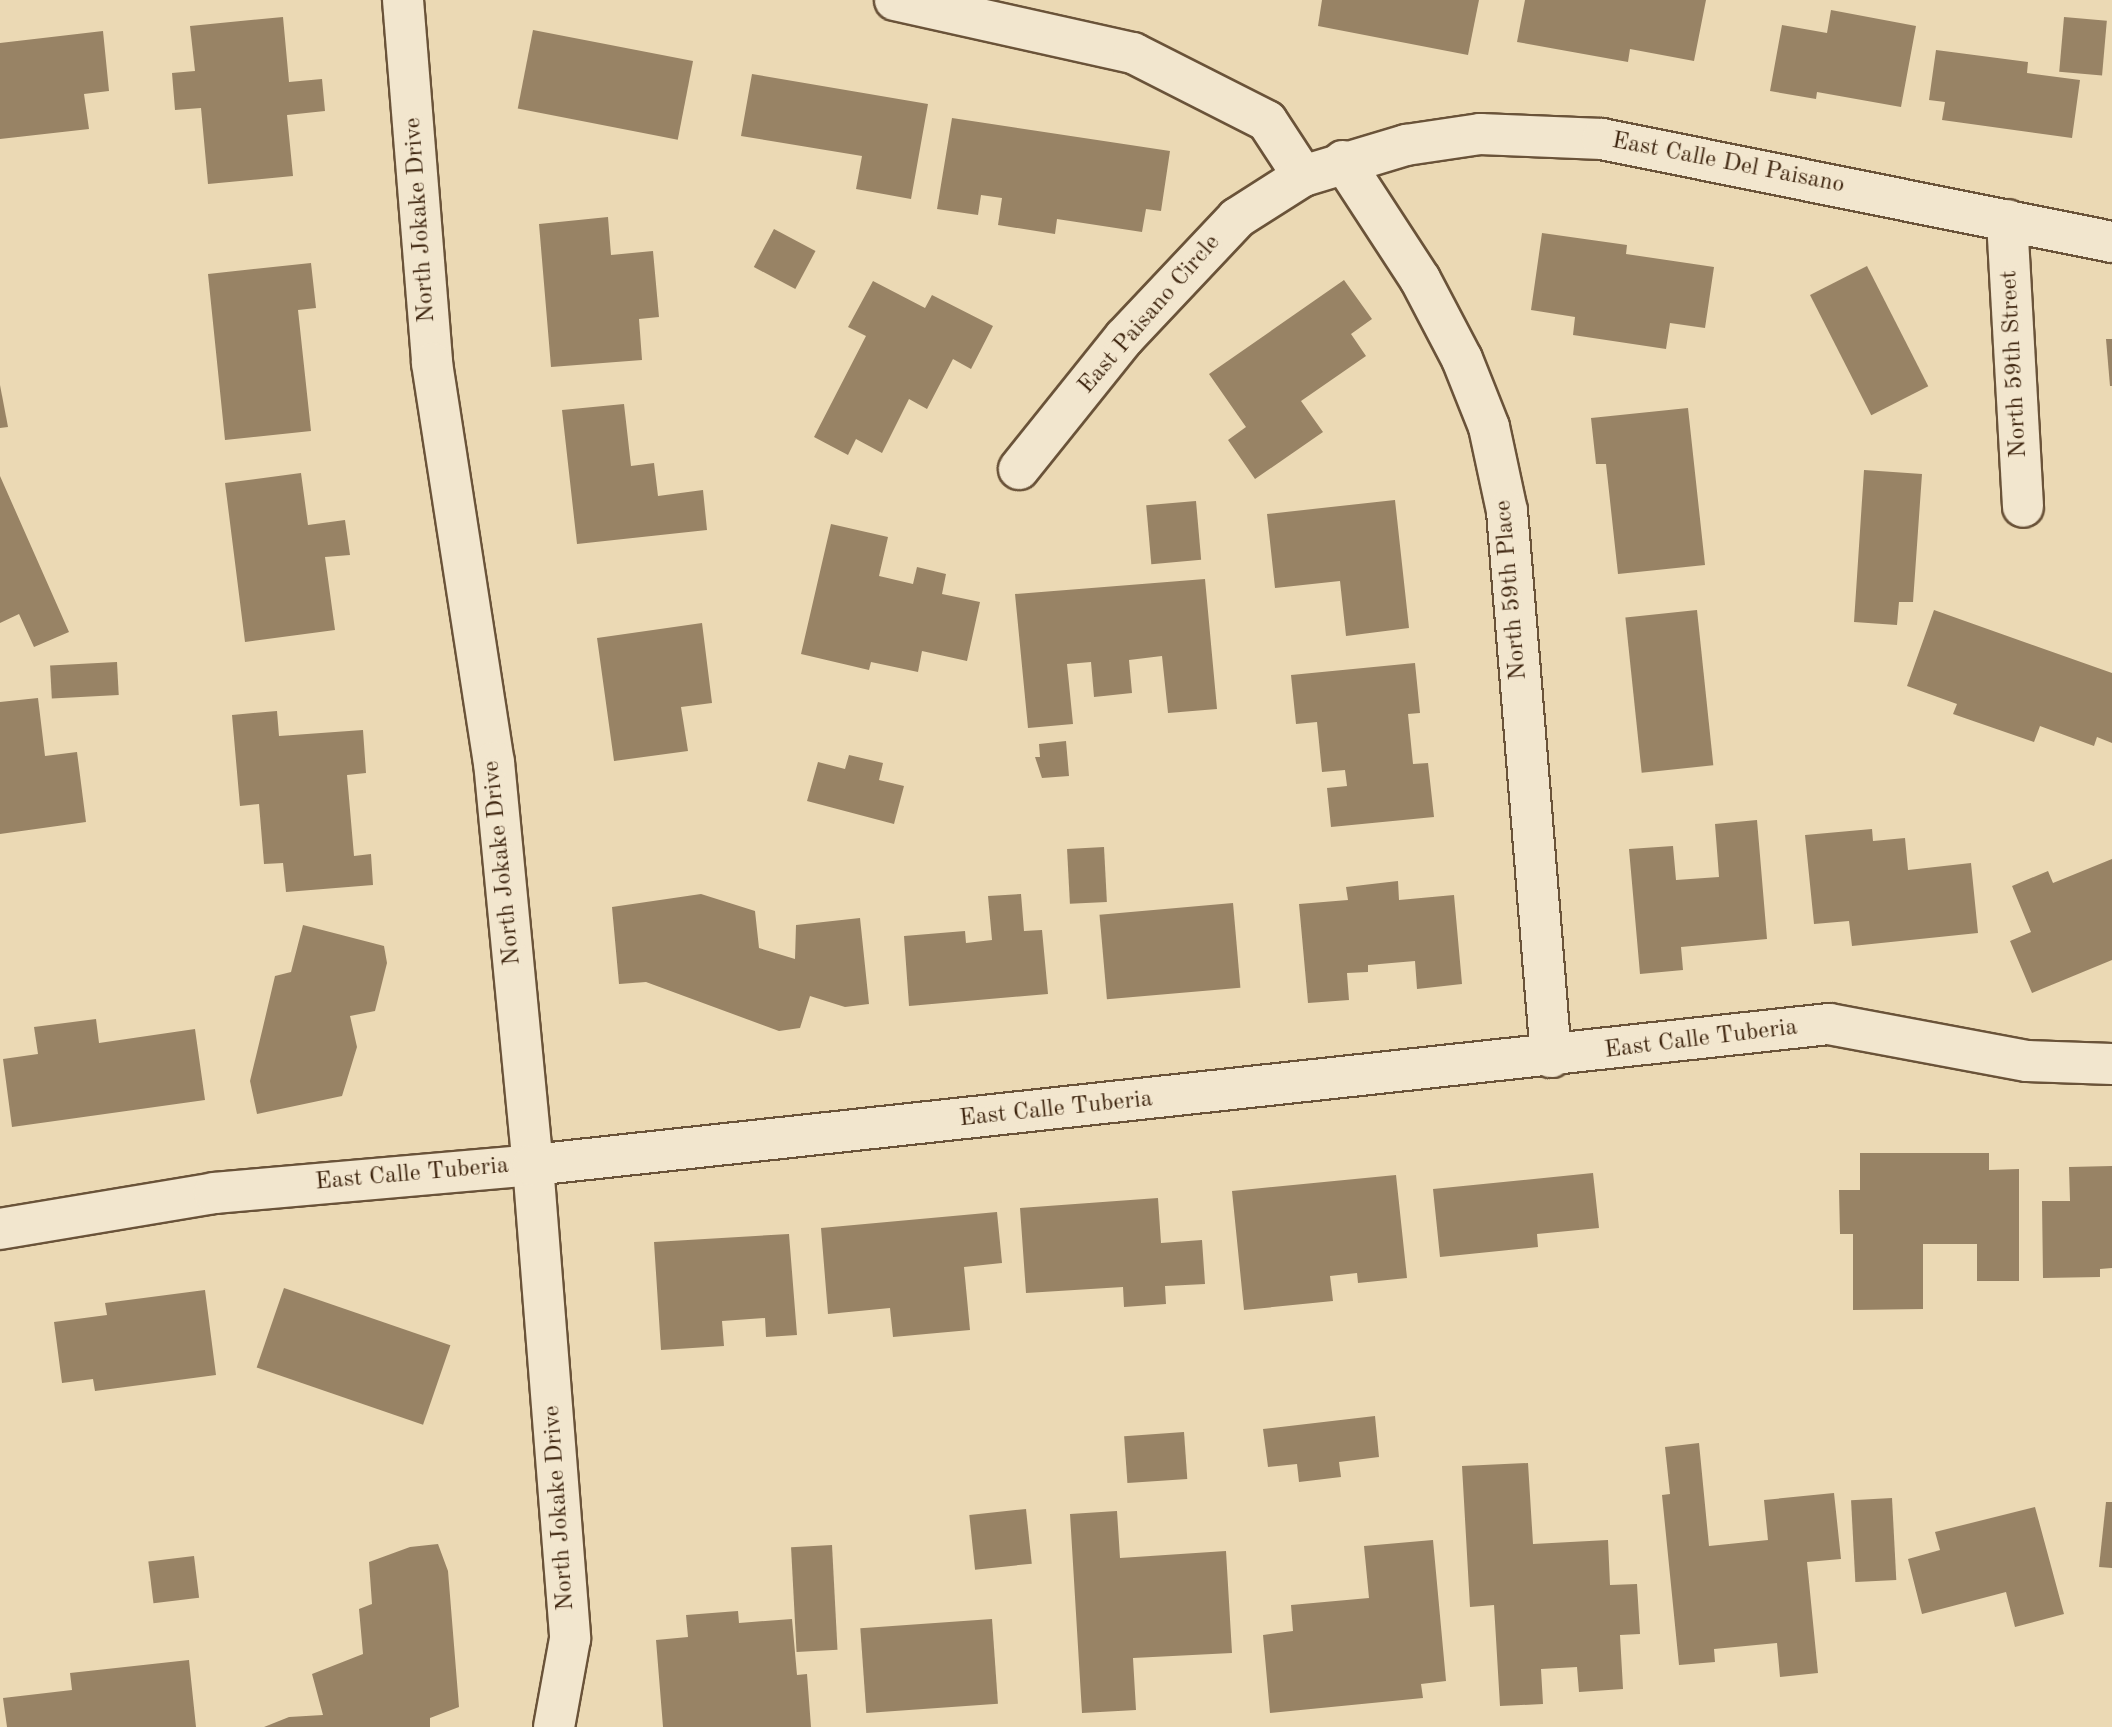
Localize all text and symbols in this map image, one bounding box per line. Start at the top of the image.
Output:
street label: North Jokake Drive [399,117,443,323]
street label: East Calle Del Paisano [1609,127,1847,201]
street label: East Paisano Circle [1073,229,1227,401]
street label: North 59th Street [1996,269,2034,459]
street label: North 59th Place [1490,499,1534,681]
street label: North Jokake Drive [478,759,528,967]
street label: East Calle Tuberia [1603,1014,1799,1066]
street label: East Calle Tuberia [958,1086,1154,1134]
street label: East Calle Tuberia [314,1152,510,1198]
street label: North Jokake Drive [538,1405,582,1611]

